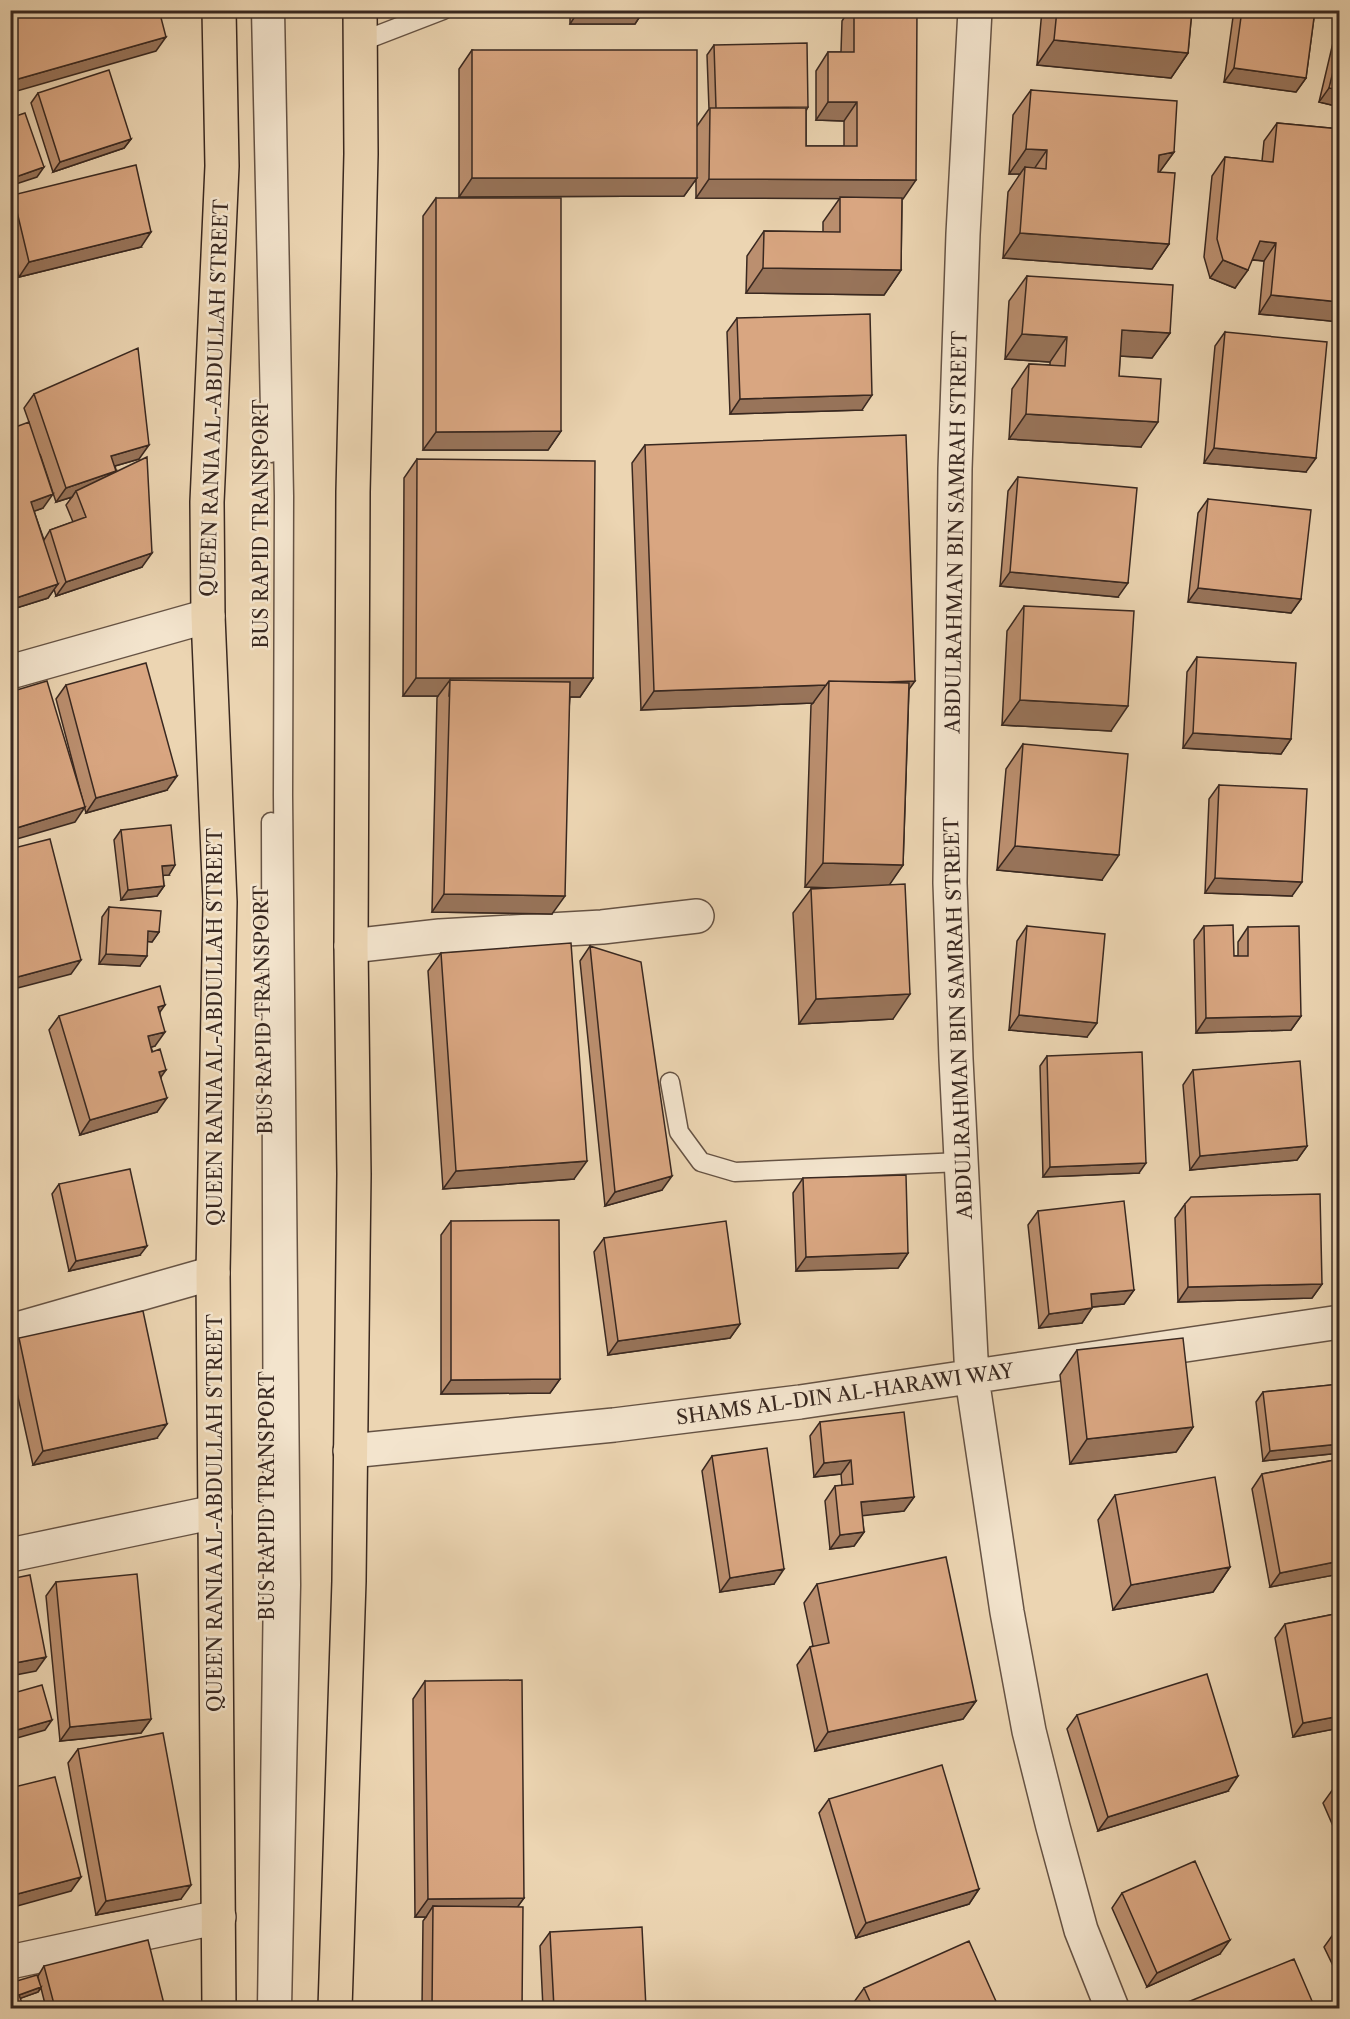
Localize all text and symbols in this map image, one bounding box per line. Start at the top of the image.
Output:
street label: QUEEN RANIA AL-ABDULLAH STREET [195,199,233,597]
street label: ABDULRAHMAN BIN SAMRAH STREET [940,330,972,735]
street label: BUS RAPID TRANSPORT [249,399,273,649]
street label: ABDULRAHMAN BIN SAMRAH STREET [939,816,977,1221]
street label: QUEEN RANIA AL-ABDULLAH STREET [203,828,227,1226]
street label: BUS RAPID TRANSPORT [249,885,277,1135]
street label: QUEEN RANIA AL-ABDULLAH STREET [203,1314,227,1712]
street label: SHAMS AL-DIN AL-HARAWI WAY [675,1358,1016,1430]
street label: BUS RAPID TRANSPORT [255,1371,279,1621]

